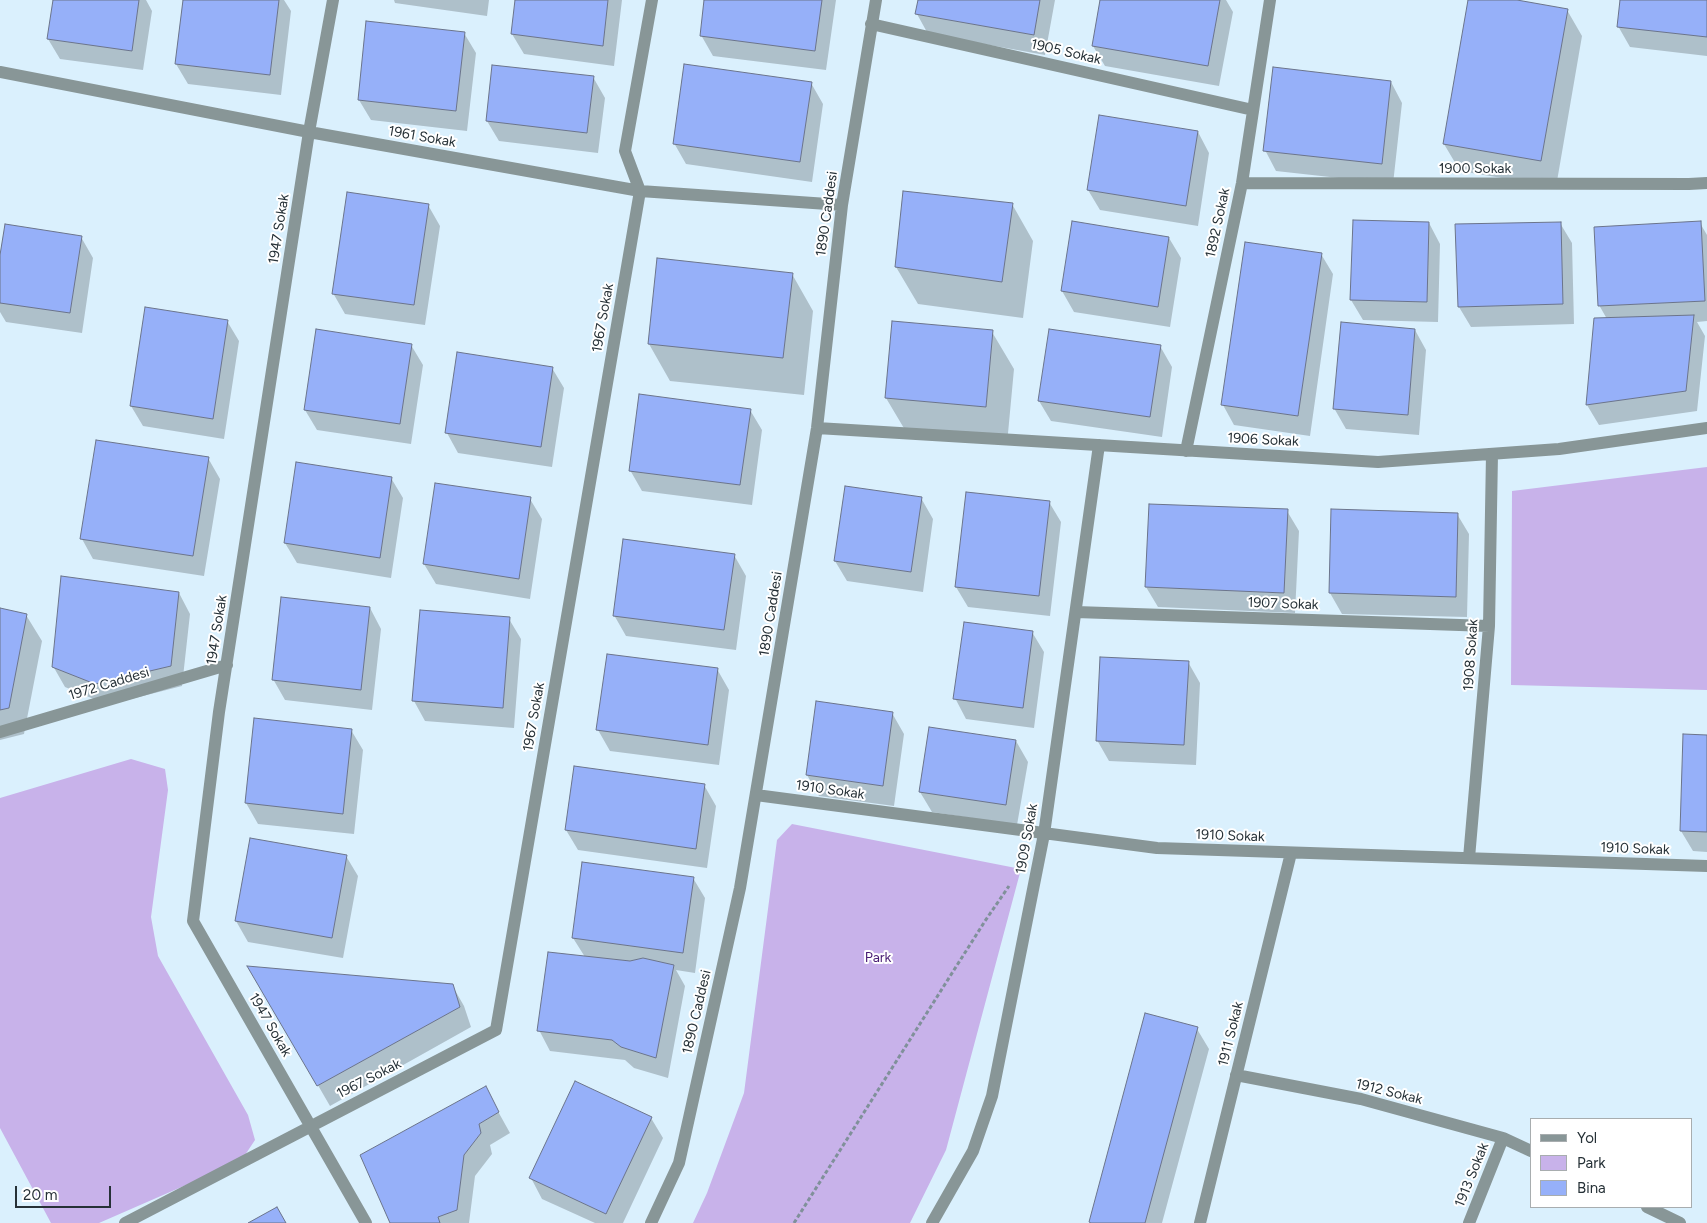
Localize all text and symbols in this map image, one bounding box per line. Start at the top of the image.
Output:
street label: 1905 Sokak [1029,36,1103,68]
street label: 1961 Sokak [387,123,457,151]
street label: 1900 Sokak [1439,161,1511,177]
street label: 1890 Caddesi [813,170,841,258]
street label: 1892 Sokak [1202,187,1234,259]
street label: 1947 Sokak [265,193,293,265]
street label: 1967 Sokak [589,282,617,354]
street label: 1906 Sokak [1227,430,1299,450]
street label: 1890 Caddesi [756,570,786,658]
street label: 1947 Sokak [203,594,231,666]
street label: 1907 Sokak [1247,594,1319,614]
street label: 1908 Sokak [1460,618,1482,692]
street label: 1972 Caddesi [67,664,151,704]
street label: 1967 Sokak [520,681,548,753]
street label: 1910 Sokak [795,777,865,803]
street label: 1909 Sokak [1013,802,1041,876]
street label: 1910 Sokak [1195,826,1265,846]
street label: 1910 Sokak [1600,839,1670,859]
park label: Park [865,950,891,966]
street label: 1890 Caddesi [679,968,715,1056]
street label: 1947 Sokak [245,990,295,1060]
street label: 1911 Sokak [1215,1000,1247,1068]
street label: 1967 Sokak [334,1056,404,1102]
street label: 1912 Sokak [1354,1076,1424,1108]
legend [1530,1118,1692,1208]
text: Yol [1577,1129,1597,1147]
street label: 1913 Sokak [1452,1140,1492,1210]
text: Park [1577,1154,1606,1172]
scale bar [18,1176,114,1208]
text: Bina [1577,1179,1606,1197]
text: 20 m [23,1186,57,1204]

